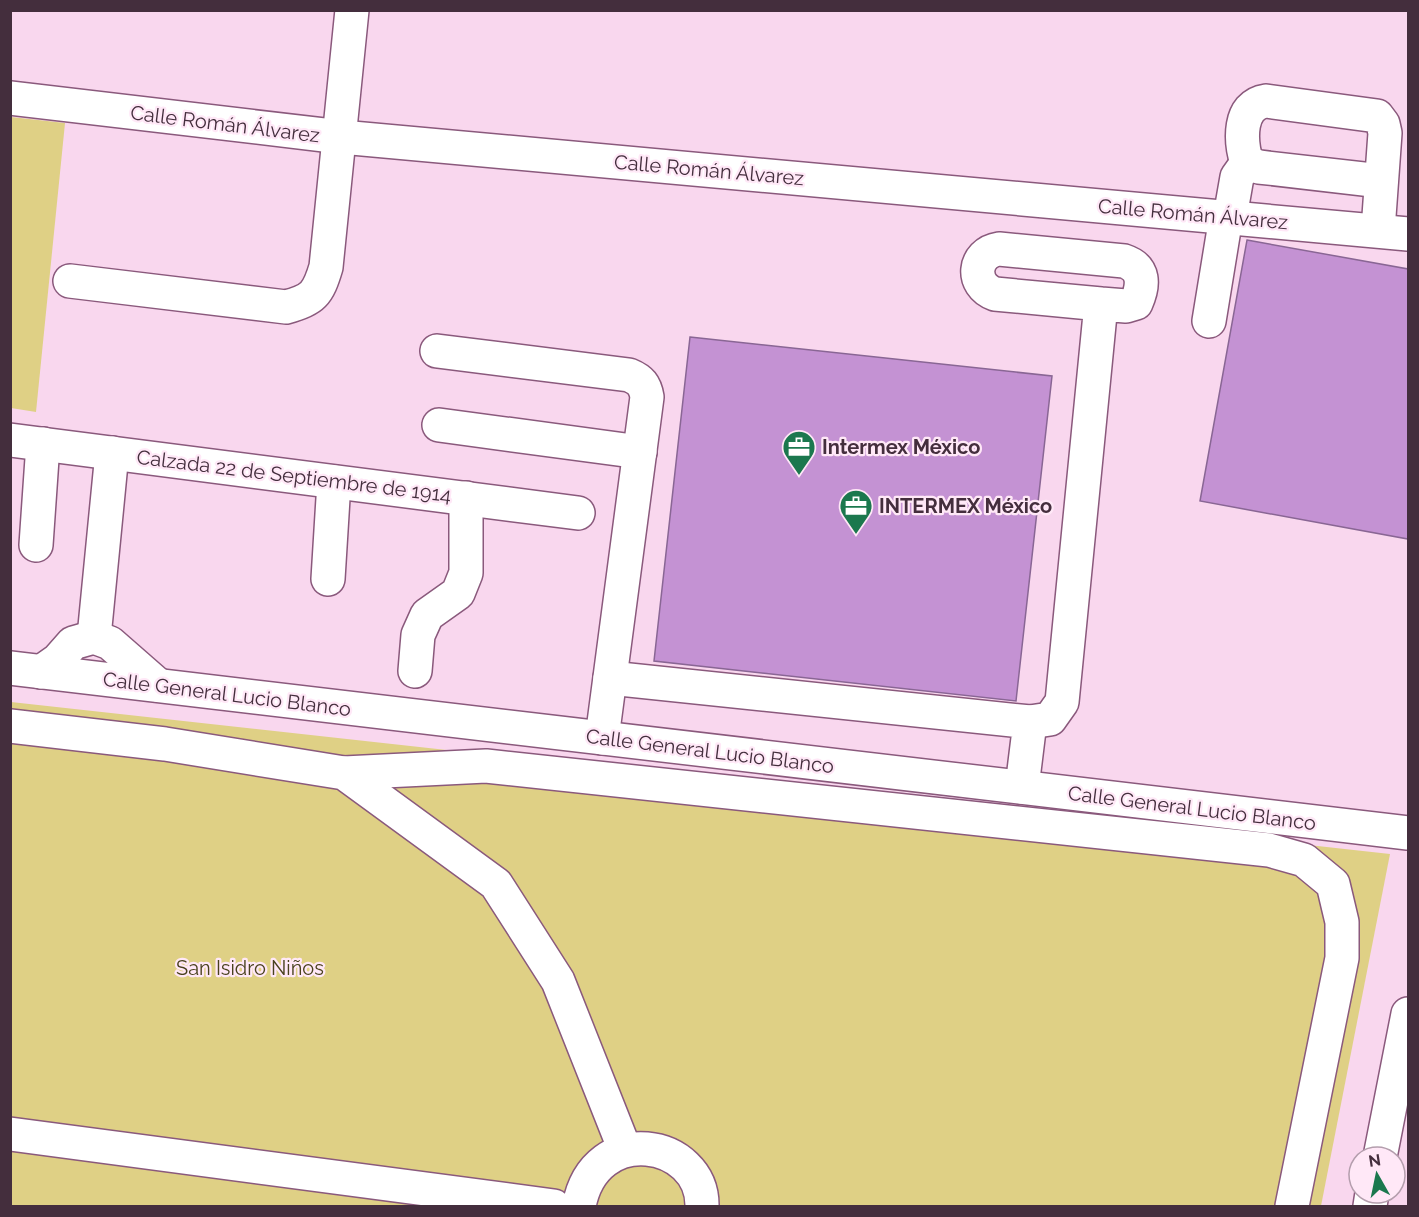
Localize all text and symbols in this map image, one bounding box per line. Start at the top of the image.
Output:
street label: Calle Román Álvarez [129,100,321,148]
street label: Calle Román Álvarez [613,150,805,190]
street label: Calle Román Álvarez [1097,194,1289,234]
office icon: Intermex México [781,429,817,476]
place label: Intermex México [822,435,980,459]
street label: Calzada 22 de Septiembre de 1914 [135,445,453,507]
office icon: INTERMEX México [838,488,874,535]
place label: INTERMEX México [879,494,1052,518]
street label: Calle General Lucio Blanco [102,667,352,721]
street label: Calle General Lucio Blanco [585,724,835,778]
street label: Calle General Lucio Blanco [1067,781,1317,835]
park label: San Isidro Niños [176,956,324,980]
north arrow [1347,1145,1407,1205]
text: N [1367,1150,1382,1171]

